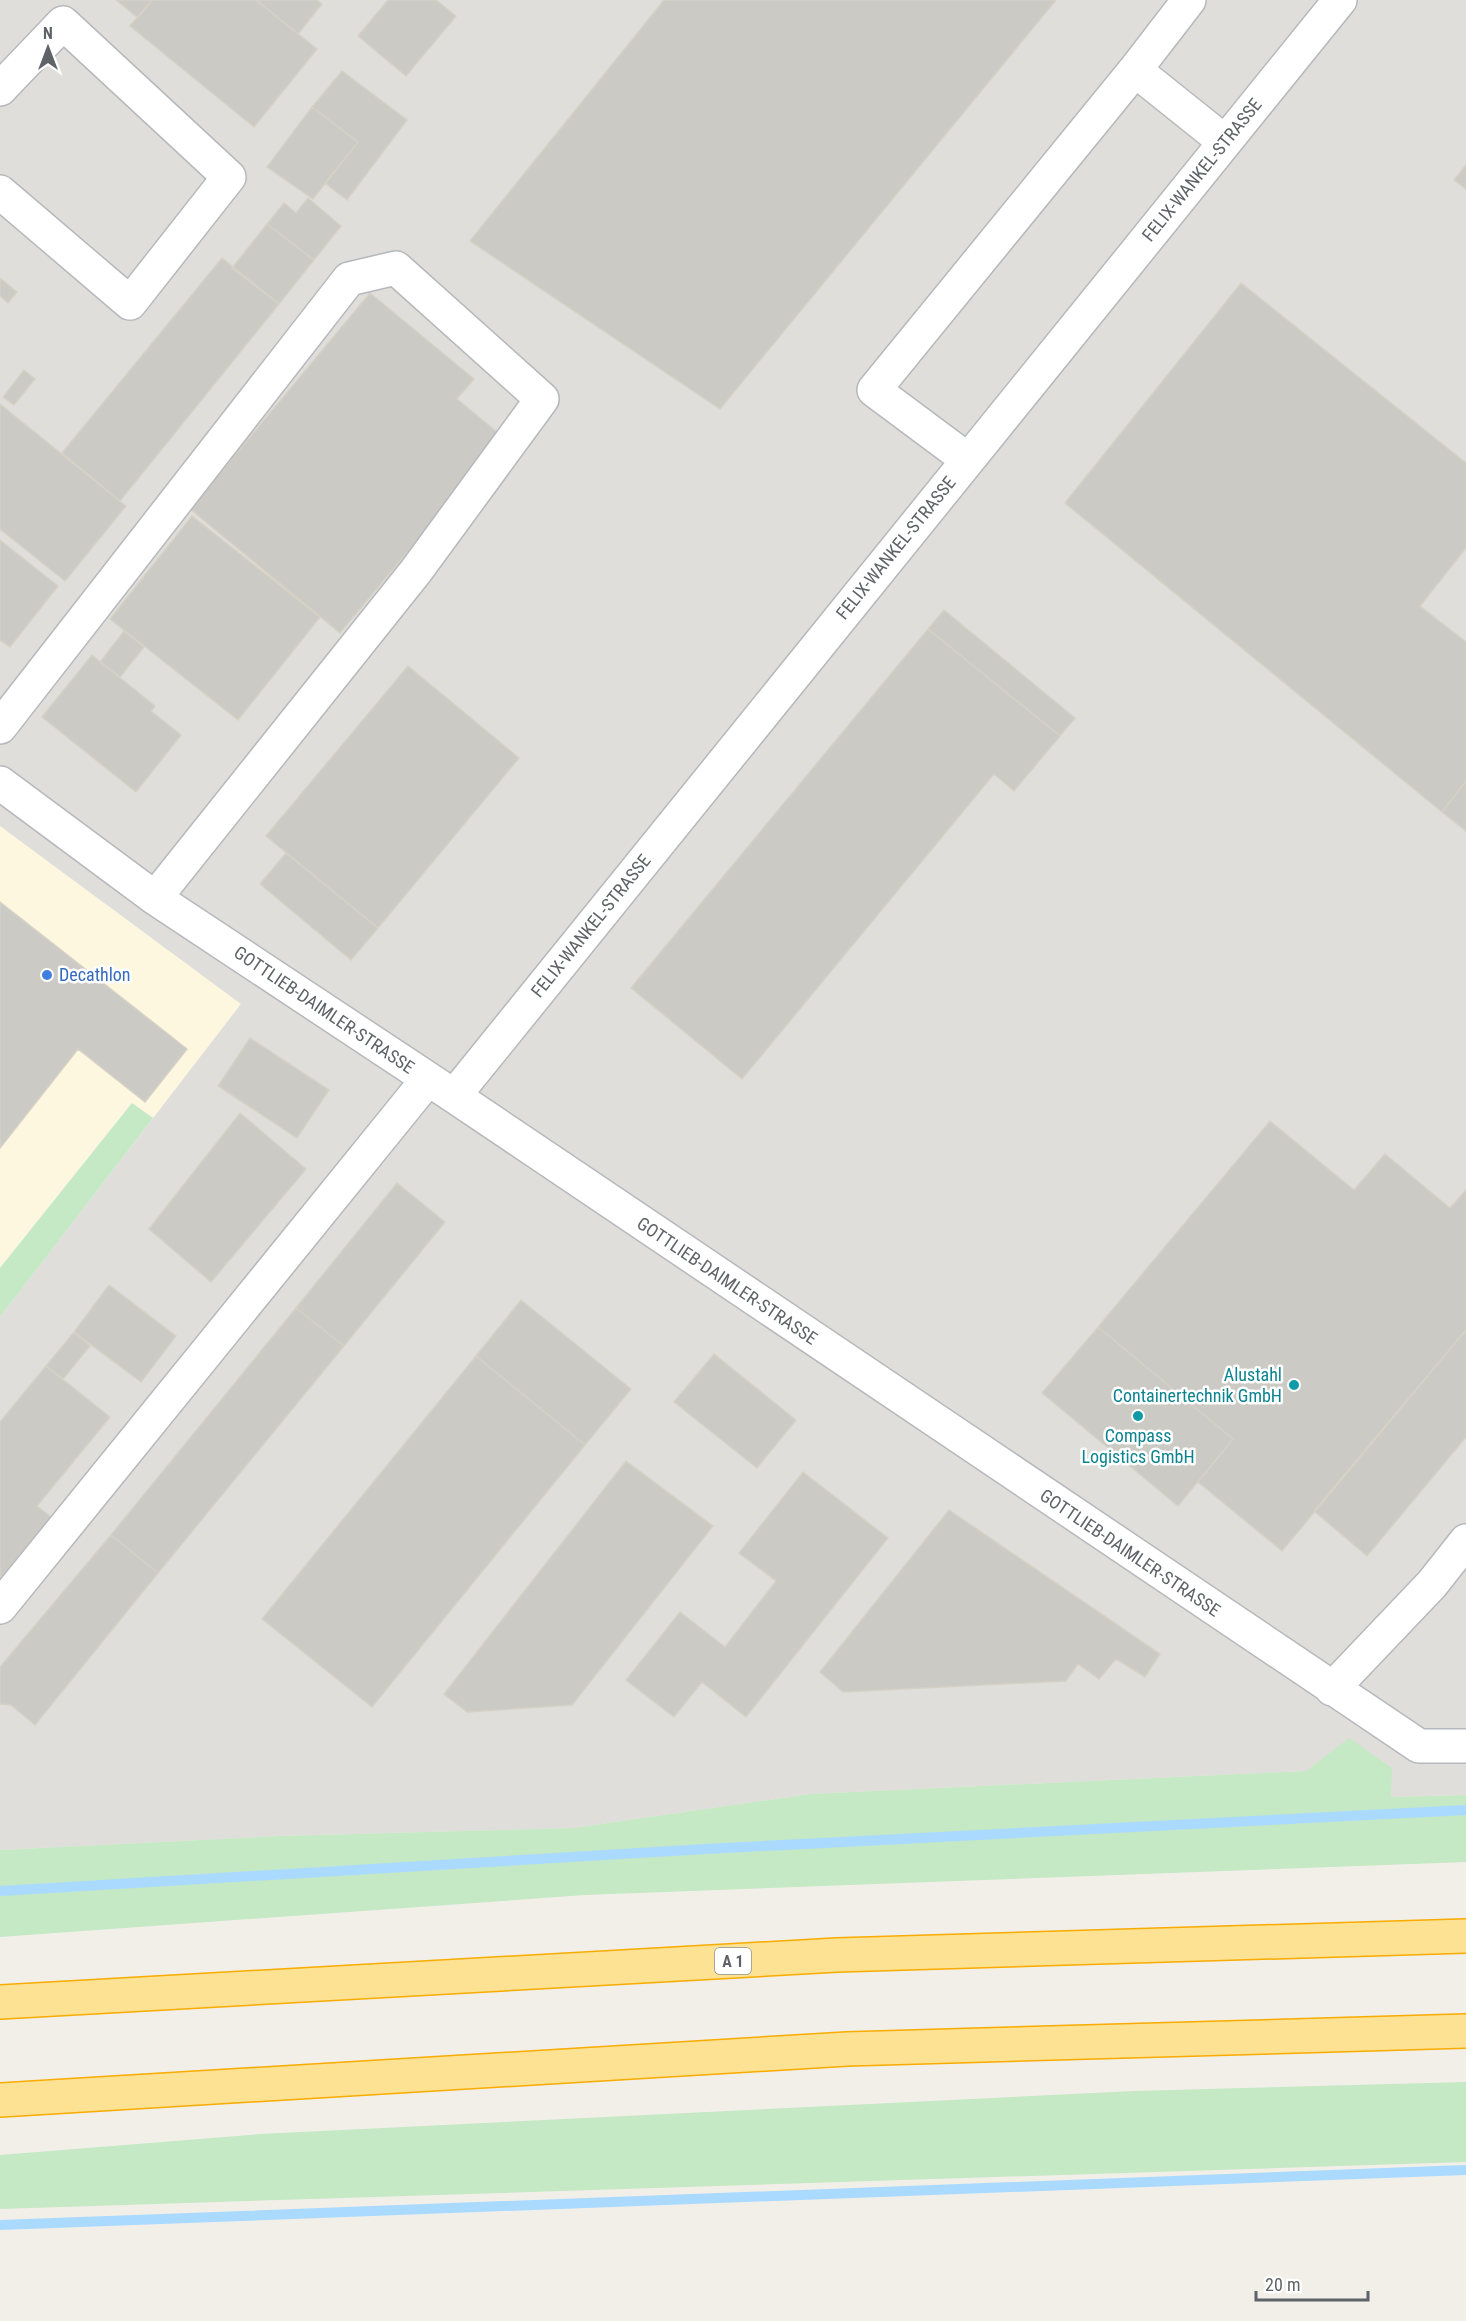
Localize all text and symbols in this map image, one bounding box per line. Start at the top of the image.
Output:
north arrow [18,18,78,78]
text: N [43,24,53,43]
street label: FELIX-WANKEL-STRASSE [1138,94,1266,245]
street label: FELIX-WANKEL-STRASSE [832,472,960,623]
street label: FELIX-WANKEL-STRASSE [527,850,655,1001]
street label: GOTTLIEB-DAIMLER-STRASSE [230,941,418,1078]
place label: Decathlon [59,964,131,985]
marker: Decathlon [40,968,54,982]
street label: GOTTLIEB-DAIMLER-STRASSE [633,1212,821,1349]
place label: Alustahl Containertechnik GmbH [1113,1364,1282,1406]
marker: Alustahl Containertechnik GmbH [1287,1378,1301,1392]
marker: Compass Logistics GmbH [1131,1409,1145,1423]
place label: Compass Logistics GmbH [1081,1425,1195,1467]
street label: GOTTLIEB-DAIMLER-STRASSE [1036,1484,1224,1621]
road number: A 1 [715,1948,751,1974]
scale bar [1256,2264,1368,2302]
text: 20 m [1265,2274,1300,2295]

